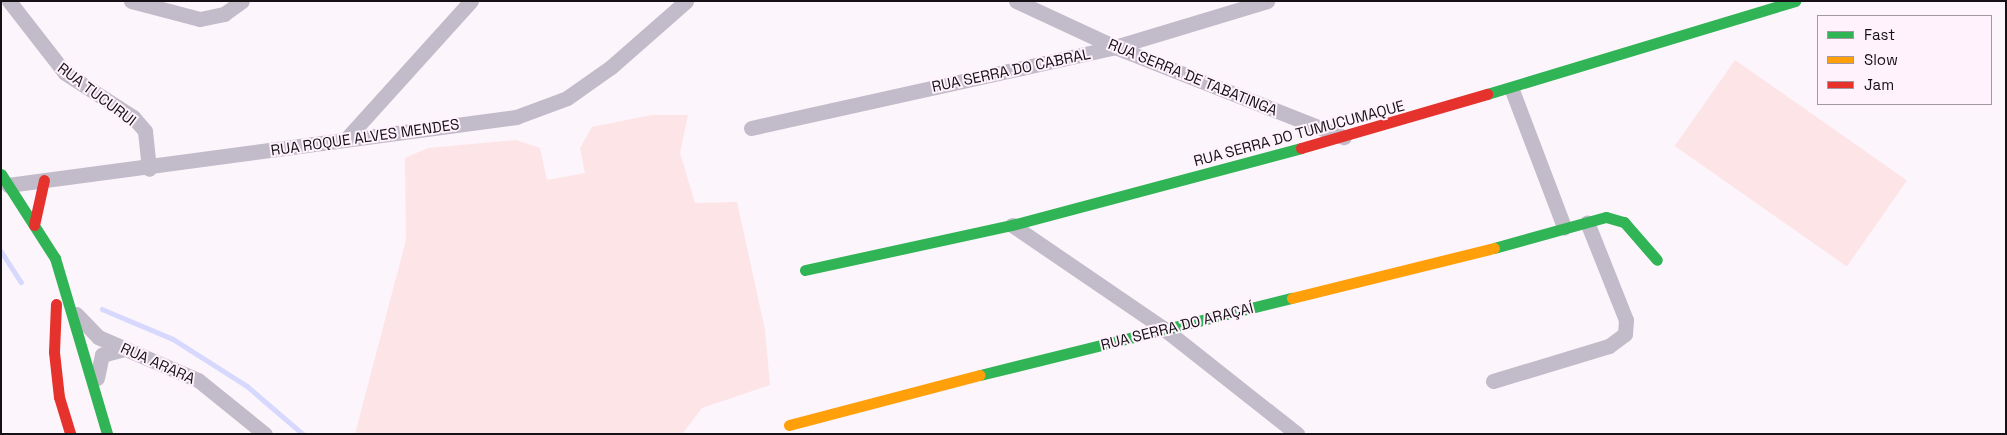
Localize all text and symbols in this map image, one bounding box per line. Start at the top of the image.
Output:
legend [1817,15,1992,105]
text: Fast [1864,25,1895,44]
street label: RUA SERRA DE TABATINGA [1105,35,1281,119]
street label: RUA SERRA DO CABRAL [930,44,1092,96]
text: Slow [1864,50,1898,69]
street label: RUA TUCURUI [54,58,140,130]
text: Jam [1864,75,1894,94]
street label: RUA SERRA DO TUMUCUMAQUE [1191,96,1407,170]
street label: RUA ROQUE ALVES MENDES [269,115,461,159]
street label: RUA SERRA DO ARAÇAÍ [1099,298,1255,354]
street label: RUA ARARA [118,339,198,387]

